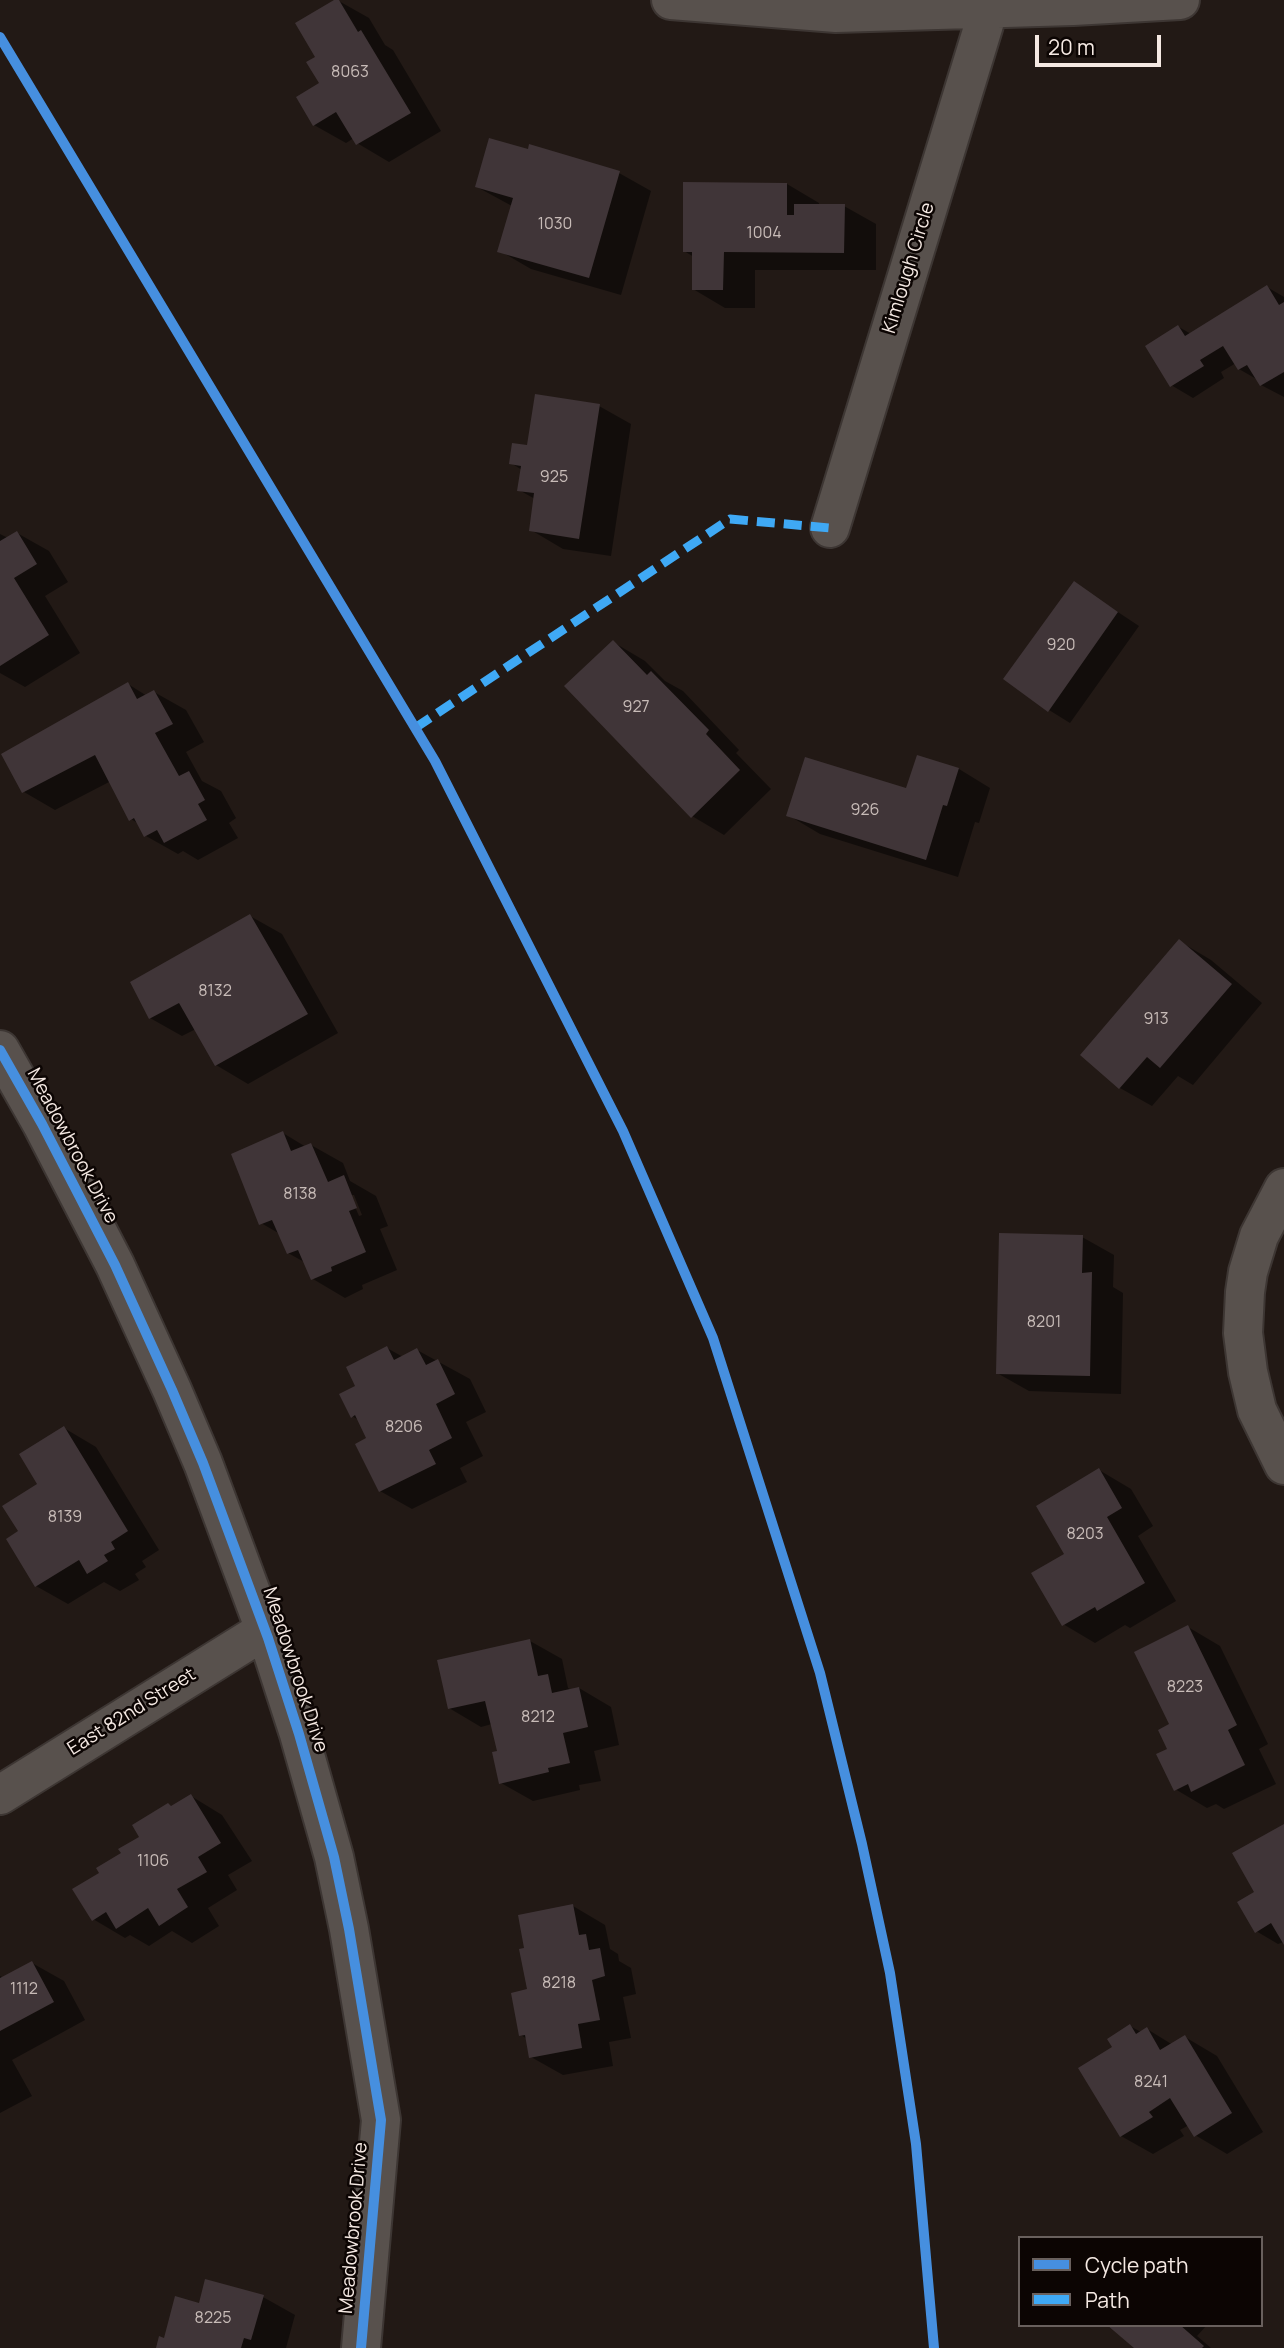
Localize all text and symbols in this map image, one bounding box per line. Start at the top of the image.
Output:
scale bar [1039,21,1165,65]
text: 20 m [1048,33,1095,61]
house number: 8063 [331,63,369,83]
street label: Kimlough Circle [878,200,940,336]
house number: 1030 [538,215,572,235]
house number: 1004 [746,224,782,244]
house number: 925 [540,468,568,488]
house number: 920 [1047,636,1075,656]
house number: 927 [622,698,650,718]
house number: 926 [851,801,879,821]
house number: 8132 [198,982,232,1002]
house number: 913 [1143,1010,1169,1030]
street label: Meadowbrook Drive [22,1065,122,1227]
house number: 8138 [283,1185,317,1205]
house number: 8201 [1027,1313,1061,1333]
house number: 8206 [385,1418,423,1438]
house number: 8139 [48,1508,82,1528]
house number: 8203 [1066,1525,1104,1545]
street label: Meadowbrook Drive [258,1585,332,1755]
street label: East 82nd Street [64,1663,200,1761]
house number: 8223 [1167,1678,1203,1698]
house number: 8212 [521,1708,555,1728]
house number: 1106 [137,1852,169,1872]
house number: 8218 [542,1974,576,1994]
house number: 1112 [10,1980,38,2000]
house number: 8241 [1134,2073,1168,2093]
street label: Meadowbrook Drive [335,2141,373,2315]
legend [1018,2236,1263,2327]
text: Cycle path [1085,2251,1188,2279]
text: Path [1085,2286,1130,2314]
house number: 8225 [195,2309,231,2329]

